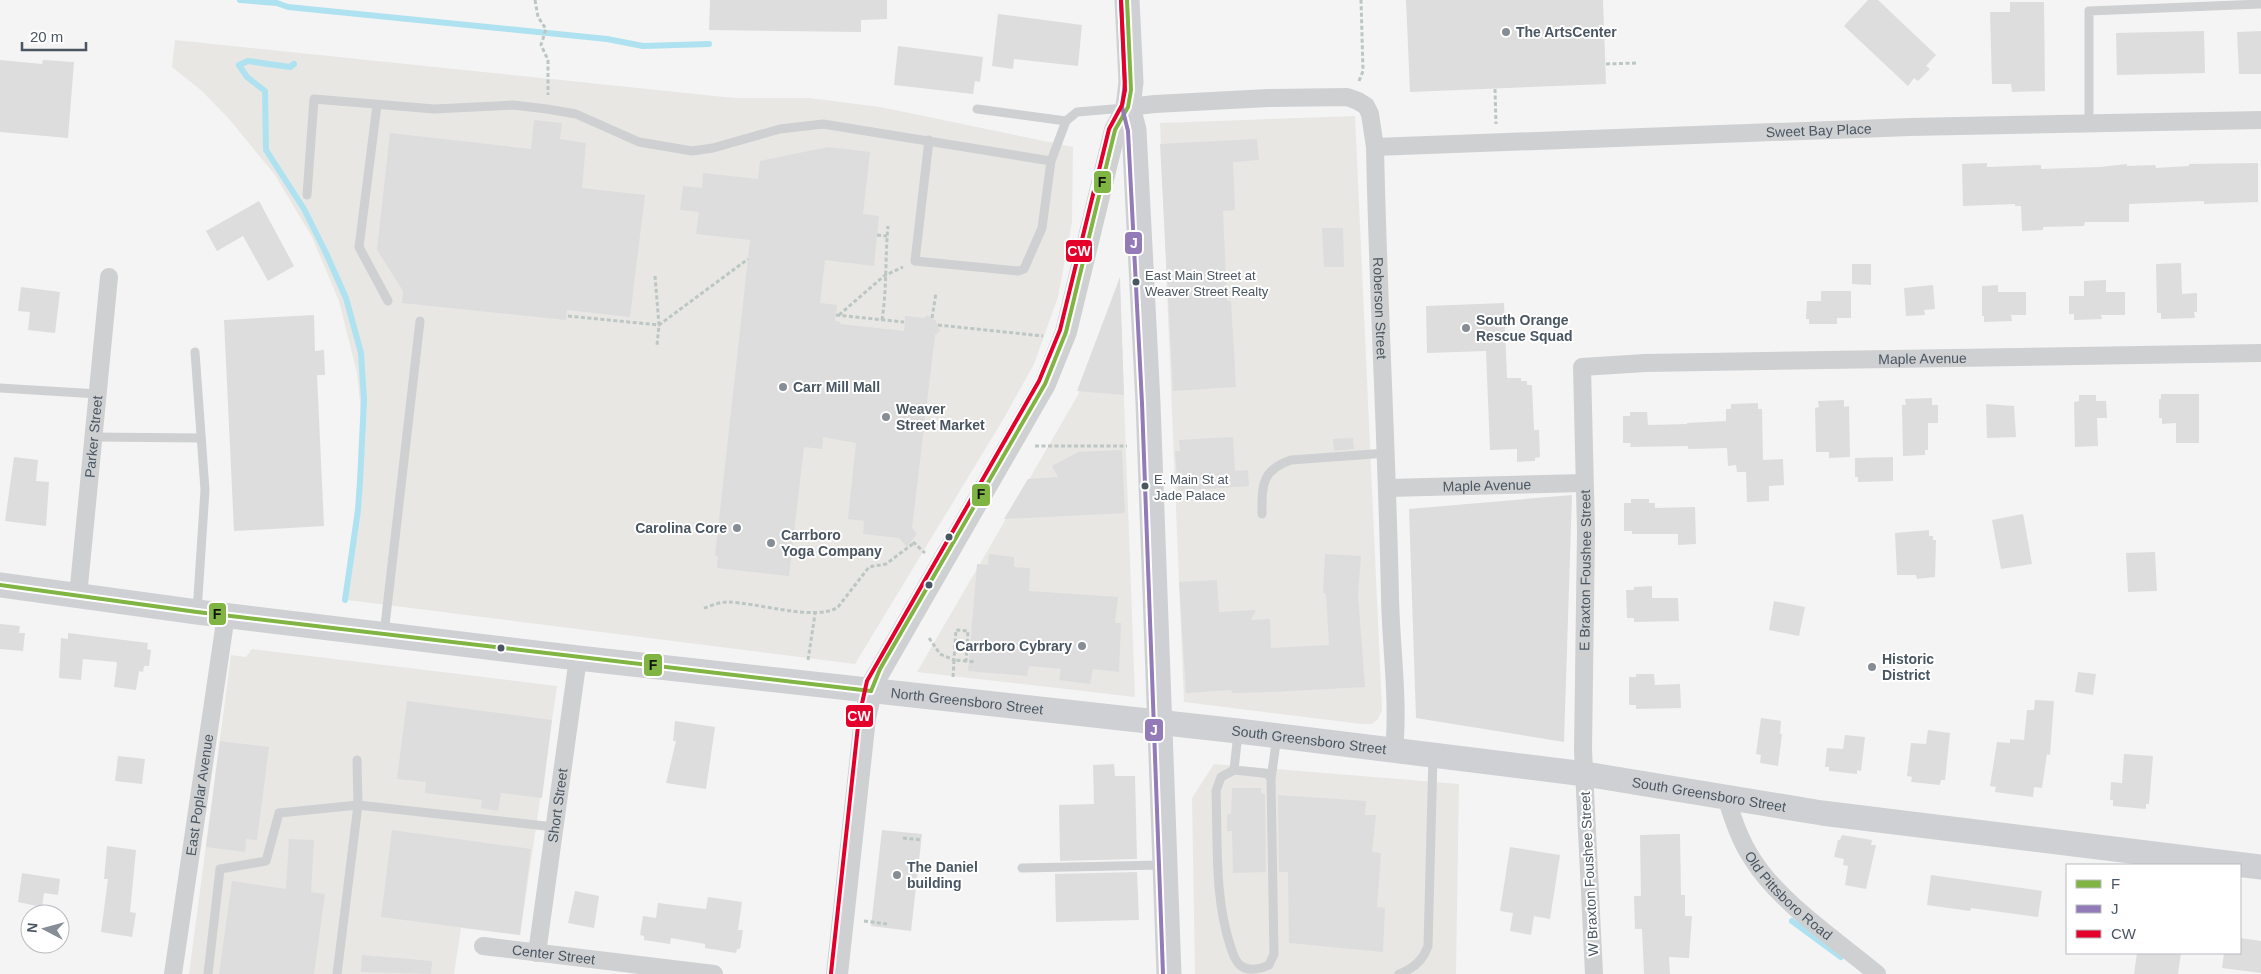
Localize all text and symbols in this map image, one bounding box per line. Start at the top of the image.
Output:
scale bar [22,20,86,52]
place label: The ArtsCenter [1516,24,1617,40]
marker: The ArtsCenter [1500,26,1512,38]
text: 20 m [30,28,63,45]
street label: Sweet Bay Place [1765,120,1872,140]
line badge: F [1093,170,1112,194]
text: F [1098,174,1107,190]
line badge: J [1124,231,1143,255]
text: J [1130,235,1138,251]
line badge: CW [1065,239,1093,263]
text: CW [1067,243,1091,259]
street label: Roberson Street [1370,257,1390,360]
place label: East Main Street at Weaver Street Realty [1145,268,1269,299]
marker: East Main Street at Weaver Street Realty [1131,277,1141,287]
place label: South Orange Rescue Squad [1476,312,1572,344]
marker: South Orange Rescue Squad [1460,322,1472,334]
street label: Maple Avenue [1878,350,1967,367]
place label: Carr Mill Mall [793,379,880,395]
marker: Carr Mill Mall [777,381,789,393]
street label: Parker Street [82,395,105,479]
place label: Weaver Street Market [896,401,985,433]
marker: Weaver Street Market [880,411,892,423]
place label: E. Main St at Jade Palace [1154,472,1229,503]
street label: Maple Avenue [1442,476,1532,495]
marker: E. Main St at Jade Palace [1140,481,1150,491]
line badge: F [971,483,991,507]
text: F [977,486,986,502]
street label: E Braxton Foushee Street [1576,489,1594,651]
place label: Carolina Core [635,520,727,536]
marker: Carolina Core [731,522,743,534]
place label: Carrboro Yoga Company [781,527,882,559]
unlabelled marker [944,532,954,542]
marker: Carrboro Yoga Company [765,537,777,549]
unlabelled marker [924,580,934,590]
line badge: F [208,602,227,626]
text: F [213,606,222,622]
place label: Carrboro Cybrary [955,638,1072,654]
marker: Carrboro Cybrary [1076,640,1088,652]
unlabelled marker [496,643,506,653]
place label: Historic District [1882,651,1934,683]
line badge: F [643,653,663,677]
text: F [649,657,658,673]
marker: Historic District [1866,661,1878,673]
street label: North Greensboro Street [890,685,1044,717]
line badge: CW [845,704,874,728]
text: CW [847,708,871,724]
line badge: J [1144,718,1164,742]
text: J [1150,722,1158,738]
street label: South Greensboro Street [1231,722,1387,757]
street label: East Poplar Avenue [183,733,216,857]
street label: Short Street [544,767,571,844]
street label: South Greensboro Street [1631,774,1787,815]
street label: W Braxton Foushee Street [1577,791,1601,957]
street label: Old Pittsboro Road [1741,848,1835,943]
place label: The Daniel building [907,859,978,891]
legend [2066,864,2241,954]
marker: The Daniel building [891,869,903,881]
text: F [2111,875,2120,892]
text: J [2111,900,2119,917]
north arrow [20,904,70,954]
text: N [24,922,41,934]
text: CW [2111,925,2137,942]
street label: Center Street [511,942,596,968]

